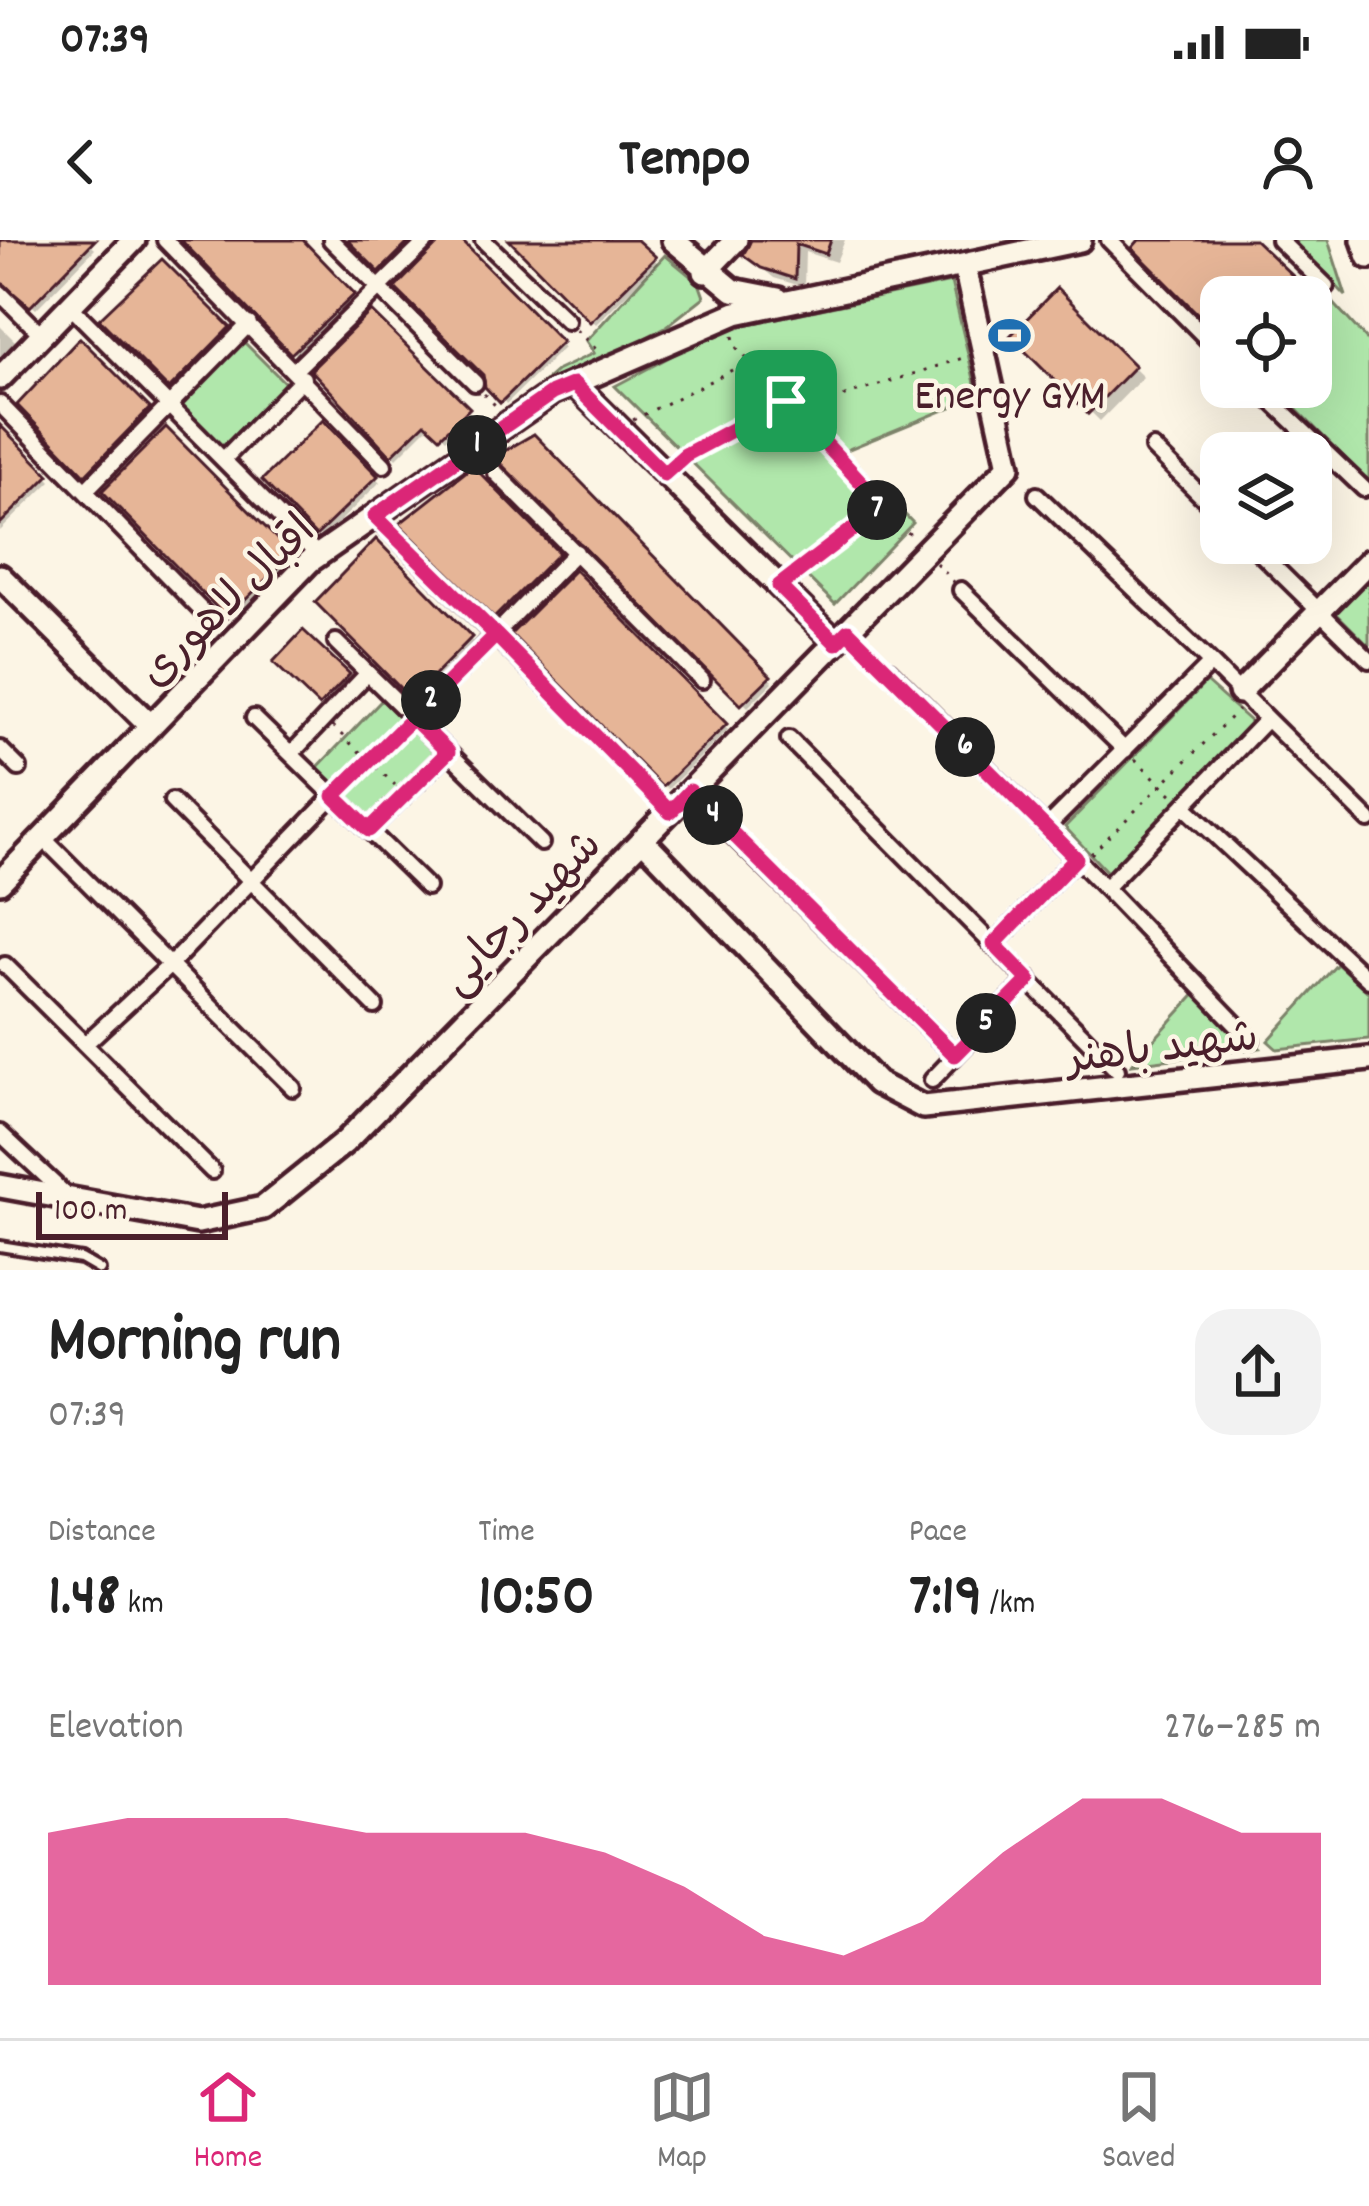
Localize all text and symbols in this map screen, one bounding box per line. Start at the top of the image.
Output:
text: 07:39 [60,10,150,74]
text: Tempo [619,124,750,201]
icon: back [48,129,114,195]
icon: person [1255,129,1321,195]
map controls [1200,276,1332,564]
button: locate [1200,276,1332,408]
sports icon: Energy GYM [987,313,1033,359]
pin [735,350,837,452]
place label: Energy GYM [914,367,1106,431]
icon: arrive [753,368,819,434]
pin: 1 [447,415,507,475]
text: 1 [473,421,481,468]
button: layers [1200,432,1332,564]
pin: 7 [847,480,907,540]
text: 7 [871,486,883,533]
street label: اقبال لاهوری [127,503,333,705]
pin: 2 [401,670,461,730]
text: 2 [424,676,438,723]
pin: 6 [935,717,995,777]
text: 6 [957,723,973,770]
pin: 4 [683,785,743,845]
text: 4 [706,791,720,838]
street label: شهید رجایی [428,817,620,1012]
pin: 5 [956,993,1016,1053]
text: 5 [978,999,994,1046]
street label: شهید باهنر [1060,1007,1262,1095]
scale bar [36,1186,228,1239]
text: 100 m [54,1189,127,1236]
text: Morning run [48,1298,341,1392]
button: share [1195,1309,1321,1435]
text: 07:39 [48,1390,126,1445]
text: Distance [48,1510,156,1557]
text: Time [478,1510,535,1557]
text: Pace [909,1510,967,1557]
text: 1.48 [48,1557,120,1643]
text: 10:50 [478,1557,595,1643]
text: 7:19 [909,1557,982,1643]
text: km [120,1582,164,1629]
text: /km [982,1582,1035,1629]
text: Elevation [48,1702,184,1757]
text: 276–285 m [1164,1702,1321,1757]
tab: Home [193,2064,262,2183]
tab: Map [649,2064,715,2183]
tab: Saved [1102,2064,1176,2183]

